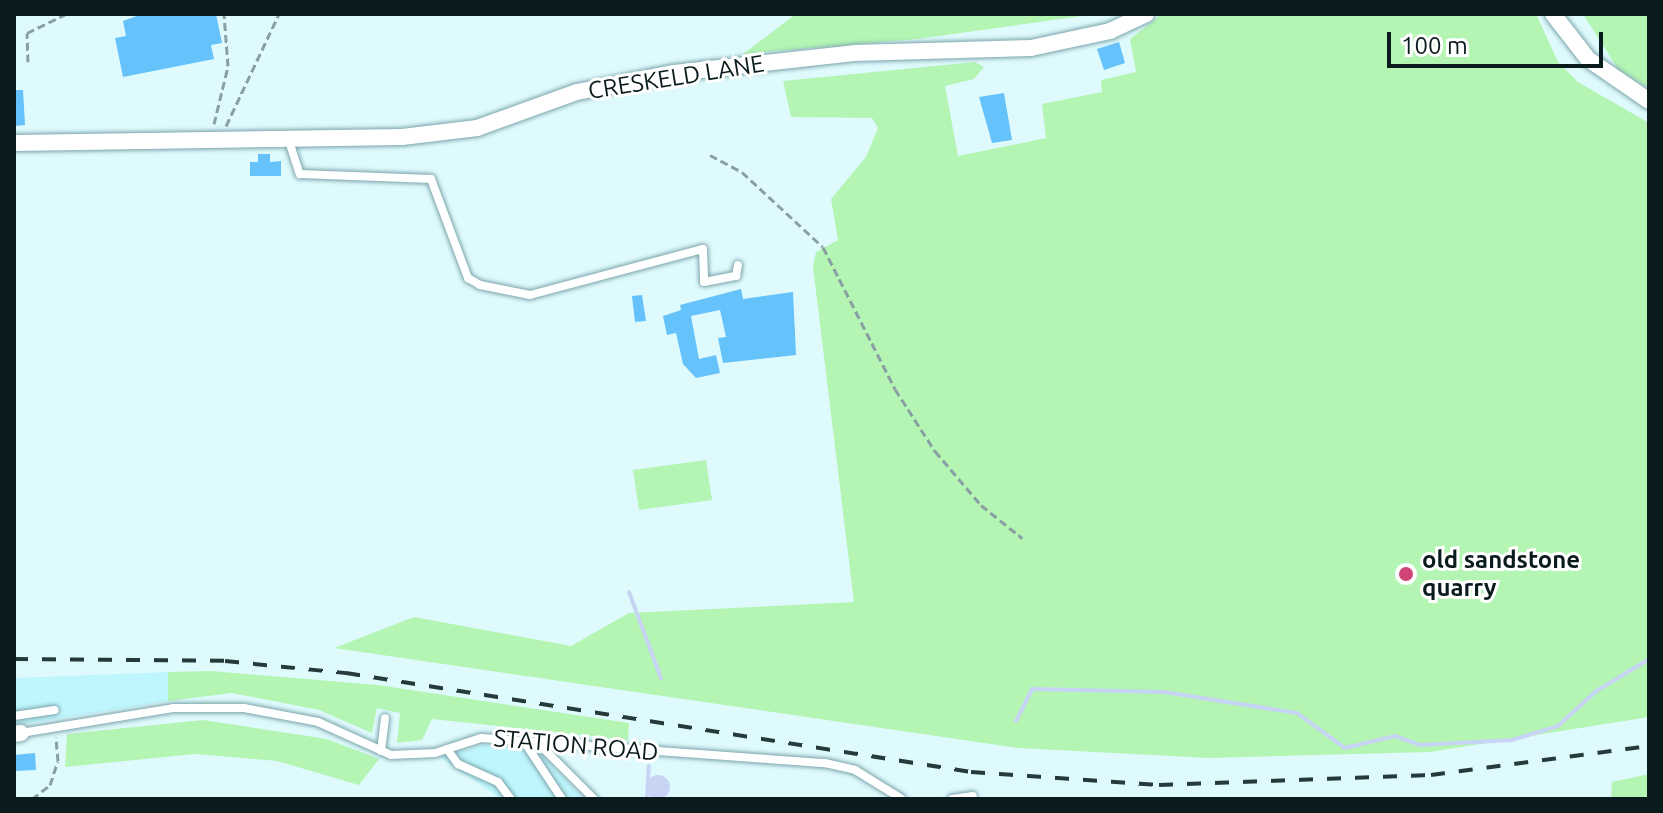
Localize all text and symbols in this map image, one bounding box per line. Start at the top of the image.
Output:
scale bar [1391,16,1607,66]
text: 100 m [1401,32,1468,59]
street label: CRESKELD LANE [586,49,766,105]
place label: old sandstone quarry [1422,546,1580,602]
marker: old sandstone quarry [1397,565,1415,583]
street label: STATION ROAD [492,723,660,767]

